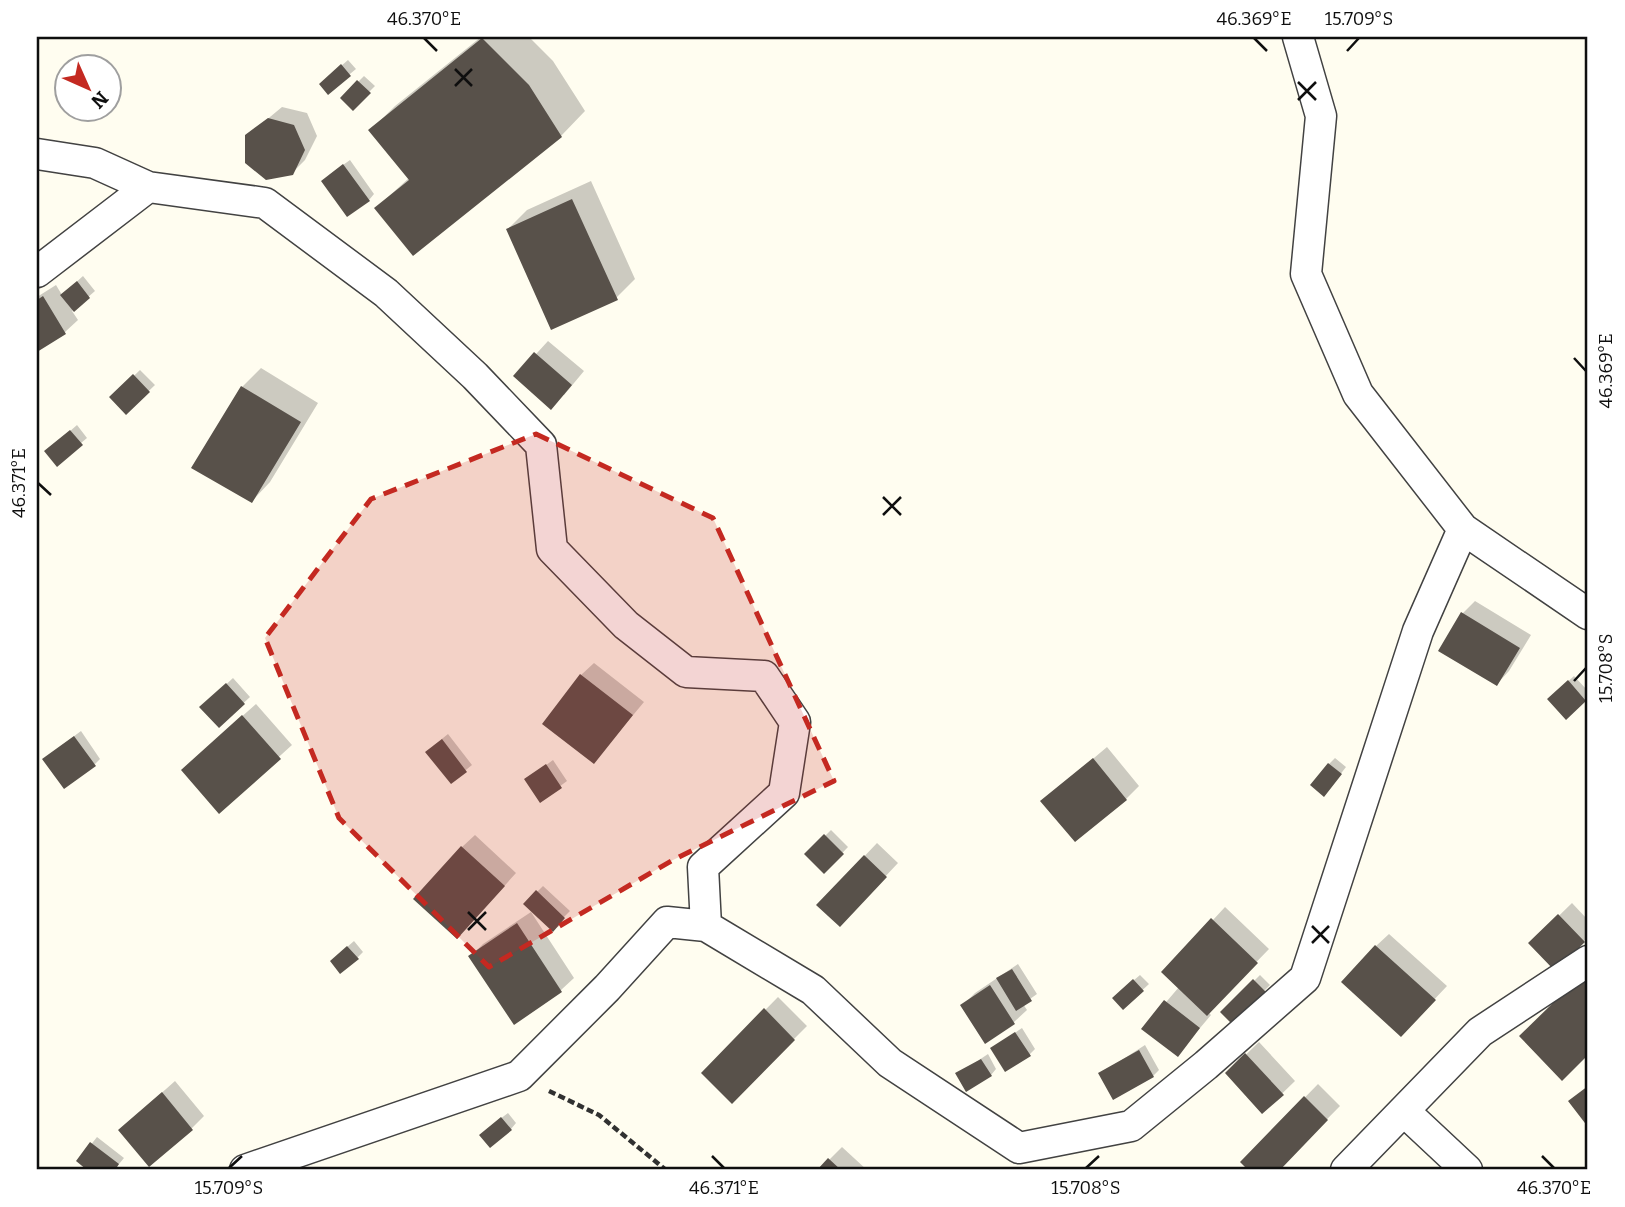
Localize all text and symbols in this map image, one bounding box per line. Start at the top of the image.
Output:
text: 46.370°E [387,8,461,30]
text: 46.369°E [1216,8,1292,30]
text: 15.709°S [1325,8,1393,30]
north arrow [52,52,122,122]
text: N [86,86,113,113]
text: 46.369°E [1595,333,1617,409]
text: 46.371°E [8,448,30,518]
text: 15.708°S [1595,633,1617,703]
text: 15.709°S [195,1177,263,1199]
text: 46.371°E [689,1177,759,1199]
text: 15.708°S [1051,1177,1121,1199]
text: 46.370°E [1517,1177,1591,1199]

